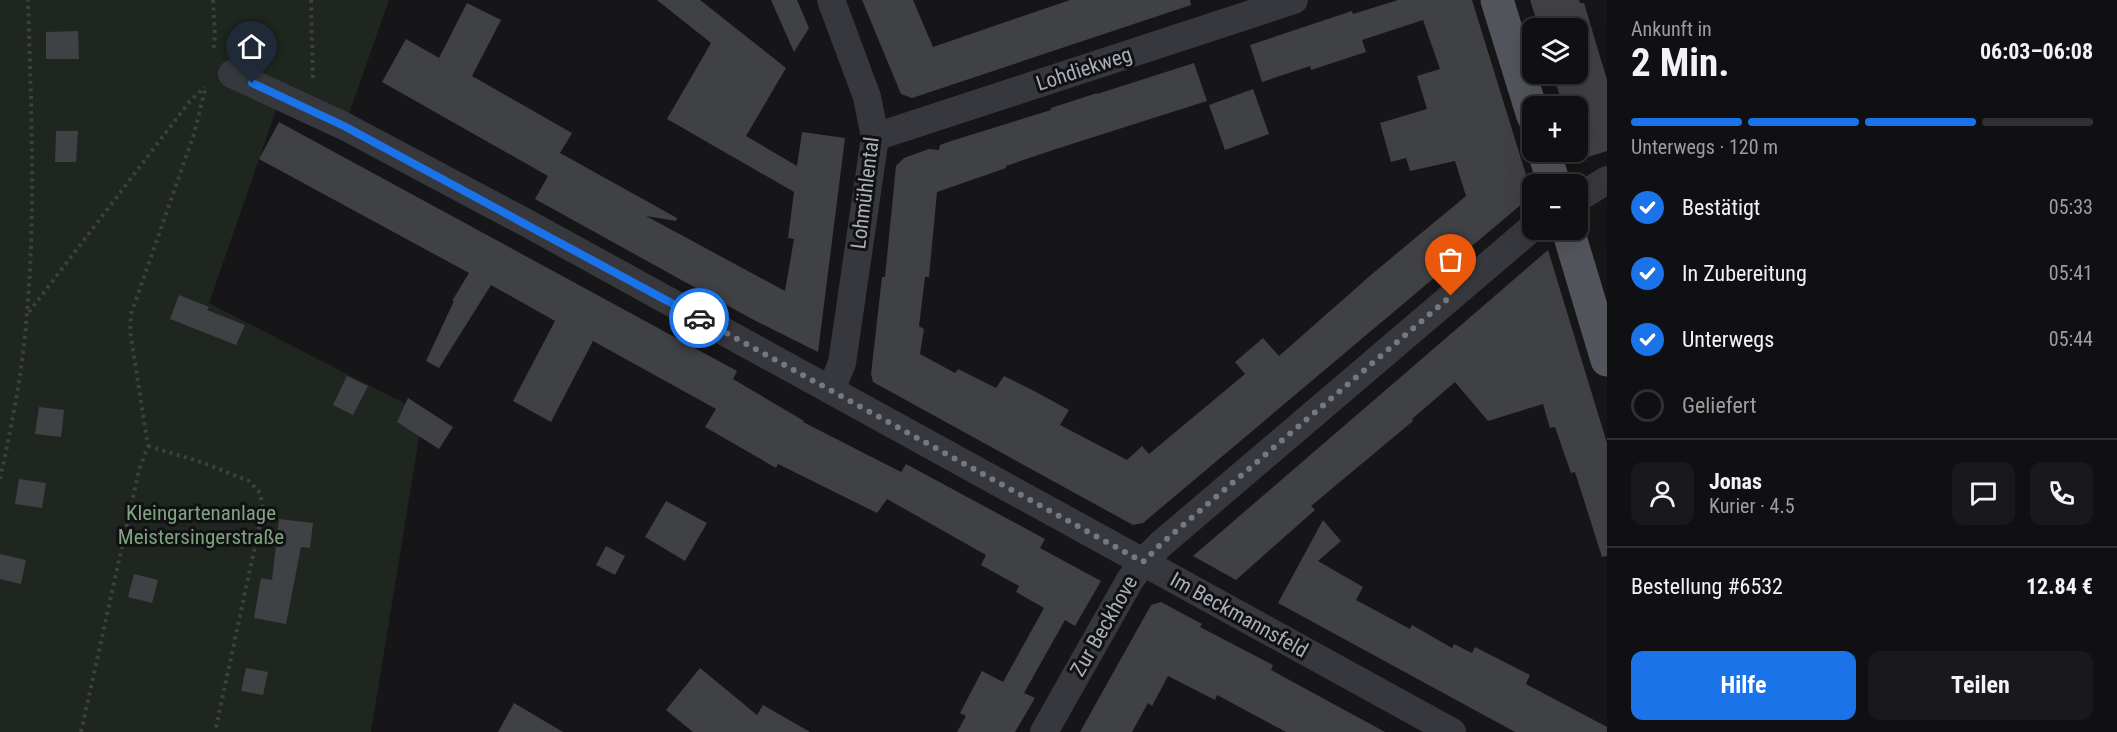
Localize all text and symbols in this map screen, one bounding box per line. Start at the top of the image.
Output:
text: Ankunft in [1631,17,1712,41]
map controls [1522,18,1588,240]
button: layers [1522,18,1588,84]
pin [226,21,277,83]
icon: home [235,30,268,63]
text: 06:03–06:08 [1980,39,2093,64]
text: 2 Min. [1631,40,1730,86]
street label: Lohdiekweg [1033,42,1135,96]
button: + [1522,96,1588,162]
text: Unterwegs · 120 m [1631,135,1778,159]
street label: Lohmühlental [846,136,884,250]
button: − [1522,174,1588,240]
icon: check [1631,191,1664,224]
text: Bestätigt [1682,195,1760,220]
text: 05:33 [2049,195,2093,219]
pin [1425,234,1476,296]
icon: bag [1434,243,1467,276]
icon: check [1631,257,1664,290]
text: In Zubereitung [1682,261,1807,286]
text: 05:41 [2049,261,2093,285]
courier [669,288,729,348]
icon: car [683,302,716,335]
icon: check [1631,323,1664,356]
text: Unterwegs [1682,327,1774,352]
text: 05:44 [2049,327,2093,351]
text: Geliefert [1682,393,1757,418]
button: person [1631,462,1694,525]
button: chat [1952,462,2015,525]
button: phone [2030,462,2093,525]
text: Jonas [1709,469,1762,494]
text: Kurier · 4.5 [1709,494,1795,518]
park label: Kleingartenanlage Meistersingerstraße [118,501,284,549]
street label: Im Beckmannsfeld [1166,567,1312,663]
street label: Zur Beckhove [1066,571,1142,680]
text: Bestellung #6532 [1631,574,1783,599]
text: 12.84 € [2026,574,2093,599]
button: Hilfe [1631,651,1856,720]
button: Teilen [1868,651,2093,720]

